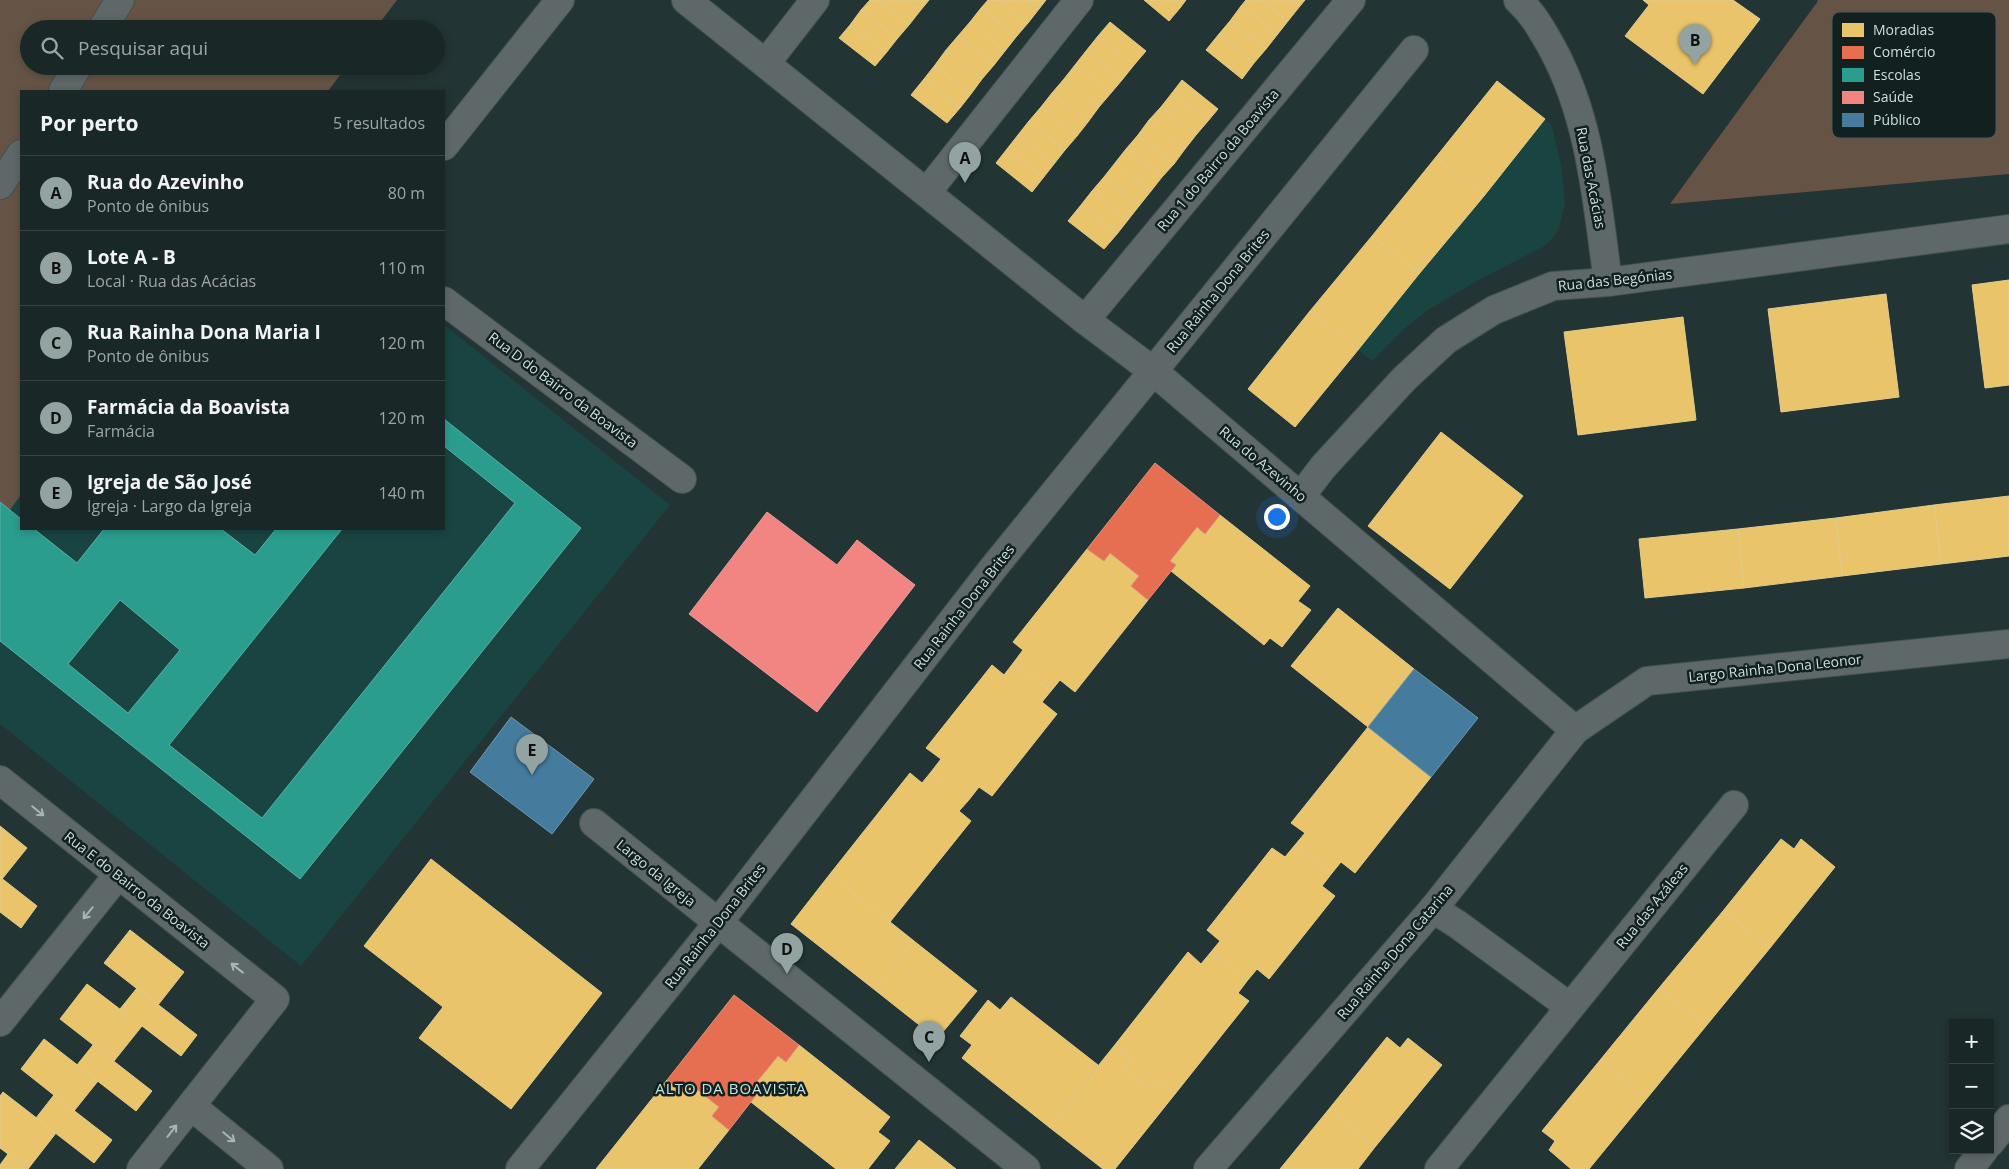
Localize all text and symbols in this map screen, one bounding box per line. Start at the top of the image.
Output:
legend [1832,12,1996,138]
search box [20,20,445,75]
text: Moradias [1873,20,1934,39]
pin: B [1679,24,1711,65]
icon: search [38,34,66,62]
text: Pesquisar aqui [78,35,208,61]
text: Comércio [1873,42,1935,61]
text: Escolas [1873,65,1921,84]
street label: Rua 1 do Bairro da Boavista [1152,85,1283,235]
text: Saúde [1873,87,1914,106]
text: Por perto [40,109,139,137]
text: Público [1873,110,1921,129]
text: 5 resultados [333,112,425,134]
street label: Rua das Acácias [1572,125,1611,231]
pin: A [949,142,981,183]
text: Rua do Azevinho [87,169,244,195]
text: A [50,182,62,204]
text: 80 m [388,182,425,204]
text: Ponto de ônibus [87,195,209,217]
street label: Rua Rainha Dona Brites [1162,225,1274,356]
text: Lote A - B [87,244,176,270]
text: B [51,257,61,279]
text: 110 m [379,257,425,279]
street label: Rua das Begónias [1557,264,1673,295]
text: Local · Rua das Acácias [87,270,256,292]
text: Rua Rainha Dona Maria I [87,319,321,345]
street label: Rua D do Bairro da Boavista [485,327,642,452]
text: C [51,332,61,354]
text: 120 m [379,332,425,354]
text: Ponto de ônibus [87,345,209,367]
text: Farmácia da Boavista [87,394,290,420]
text: D [50,407,62,429]
text: 120 m [379,407,425,429]
text: Farmácia [87,420,155,442]
street label: Rua do Azevinho [1216,421,1311,506]
text: Igreja de São José [87,469,252,495]
text: E [52,482,60,504]
text: 140 m [379,482,425,504]
text: Igreja · Largo da Igreja [87,495,252,517]
your location [1264,504,1290,530]
street label: Rua Rainha Dona Brites [909,540,1019,673]
street label: Largo Rainha Dona Leonor [1687,649,1863,686]
pin: E [516,734,548,775]
one-way arrow [31,805,44,816]
street label: Rua E do Bairro da Boavista [61,827,214,952]
street label: Largo da Igreja [613,835,700,910]
street label: Rua Rainha Dona Brites [660,859,770,992]
street label: Rua das Azáleas [1611,859,1692,952]
street label: Rua Rainha Dona Catarina [1332,880,1457,1023]
one-way arrow [82,906,93,919]
pin: D [771,933,803,974]
one-way arrow [230,963,243,974]
map controls [1949,1019,1994,1154]
button: + [1949,1019,1994,1064]
pin: C [913,1021,945,1062]
button: − [1949,1064,1994,1109]
district label: ALTO DA BOAVISTA [655,1078,807,1098]
button: layers [1949,1109,1994,1154]
one-way arrow [166,1125,177,1138]
one-way arrow [222,1131,235,1142]

